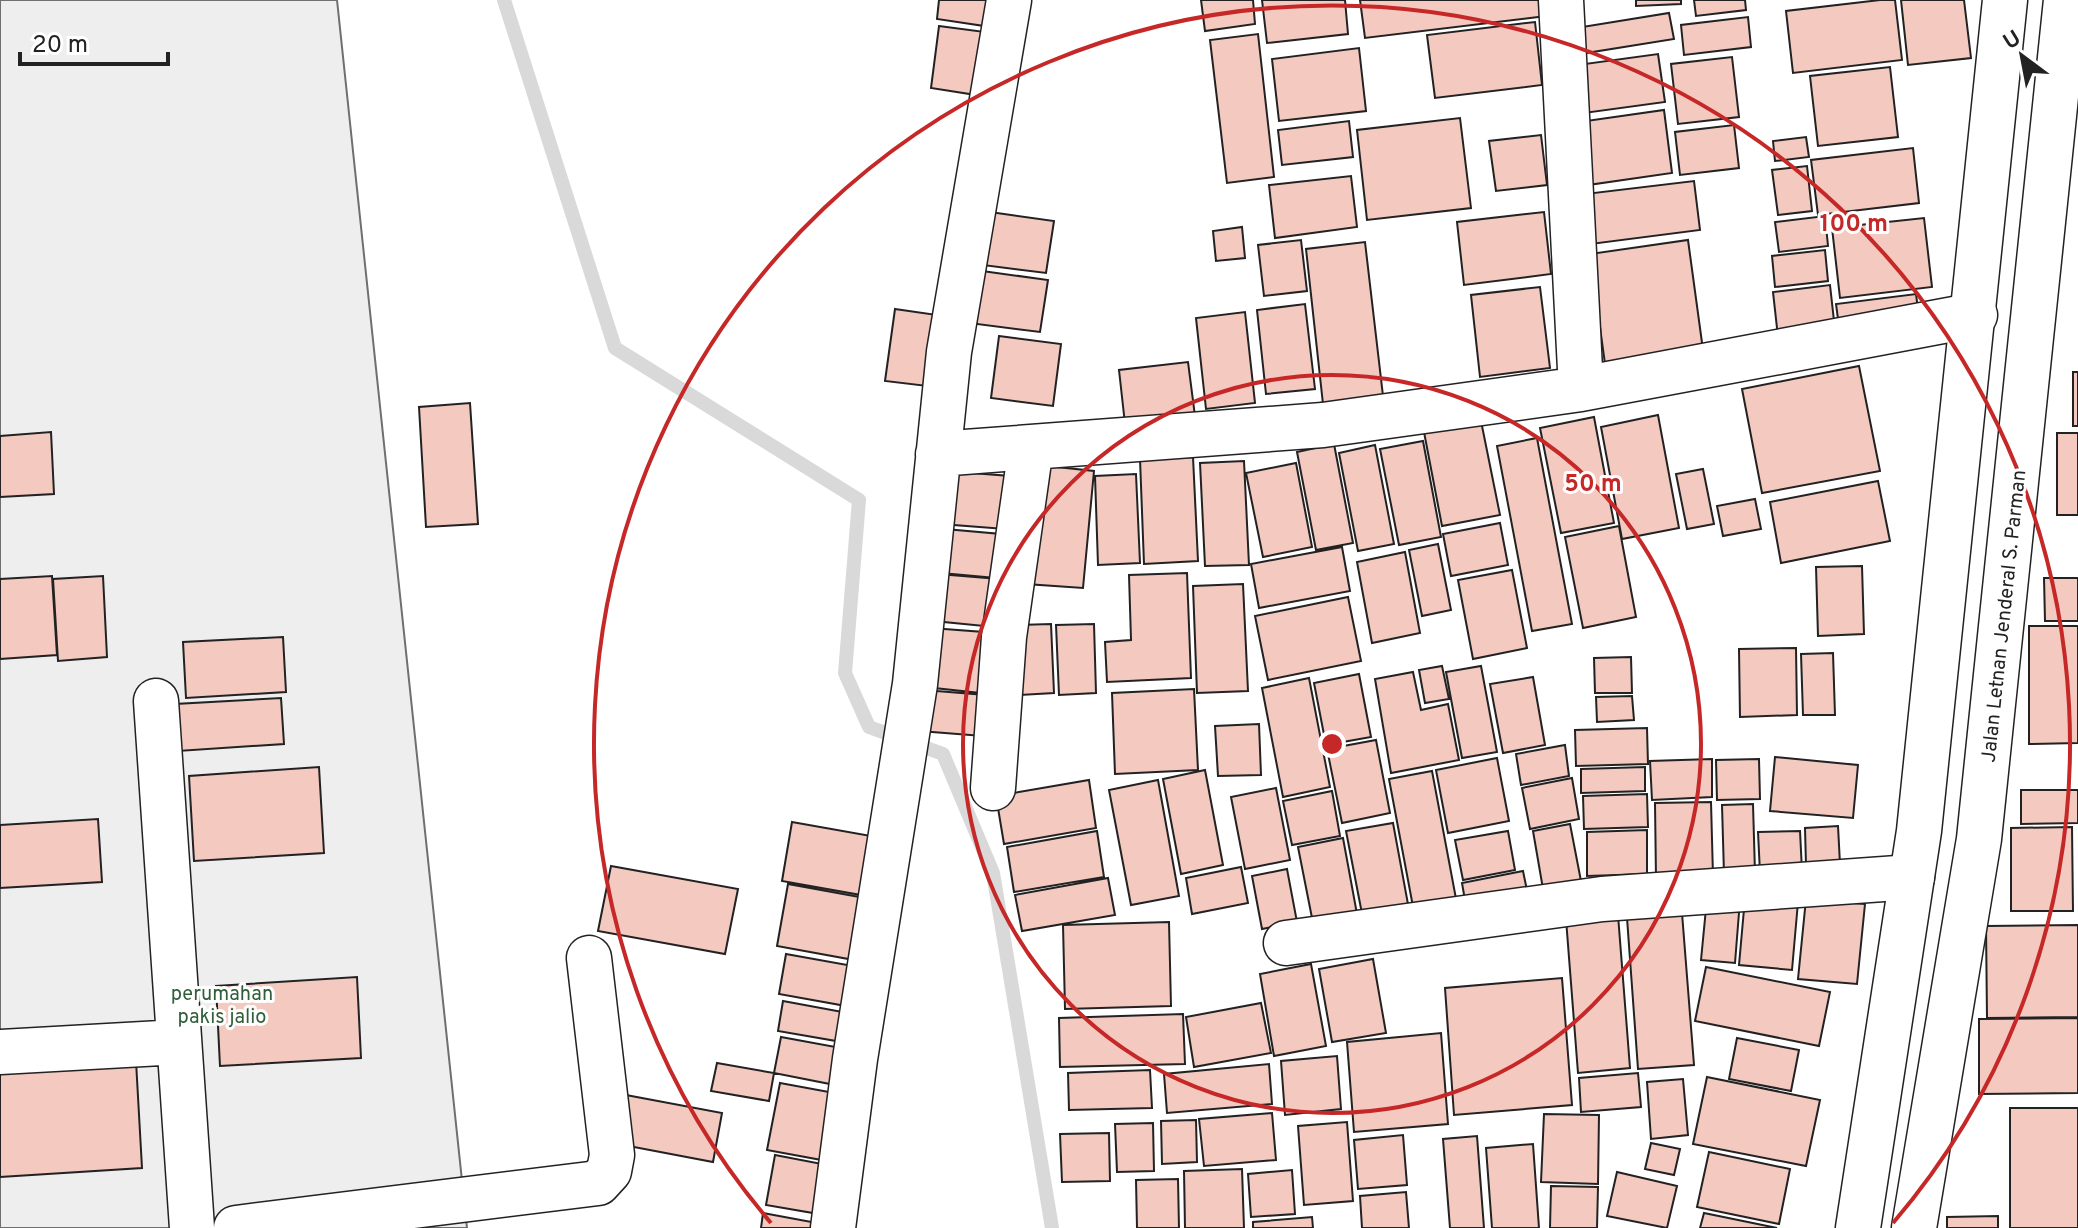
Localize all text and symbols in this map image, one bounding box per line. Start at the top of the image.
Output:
scale bar [20,16,168,66]
north arrow [1982,16,2062,96]
text: U [1999,26,2027,57]
text: 20 m [32,31,88,61]
text: 100 m [1820,210,1888,240]
street label: Jalan Letnan Jenderal S. Parman [1977,469,2033,764]
text: 50 m [1564,470,1622,500]
centre of rings [1318,730,1346,758]
park label: perumahan pakis jalio [171,982,273,1031]

